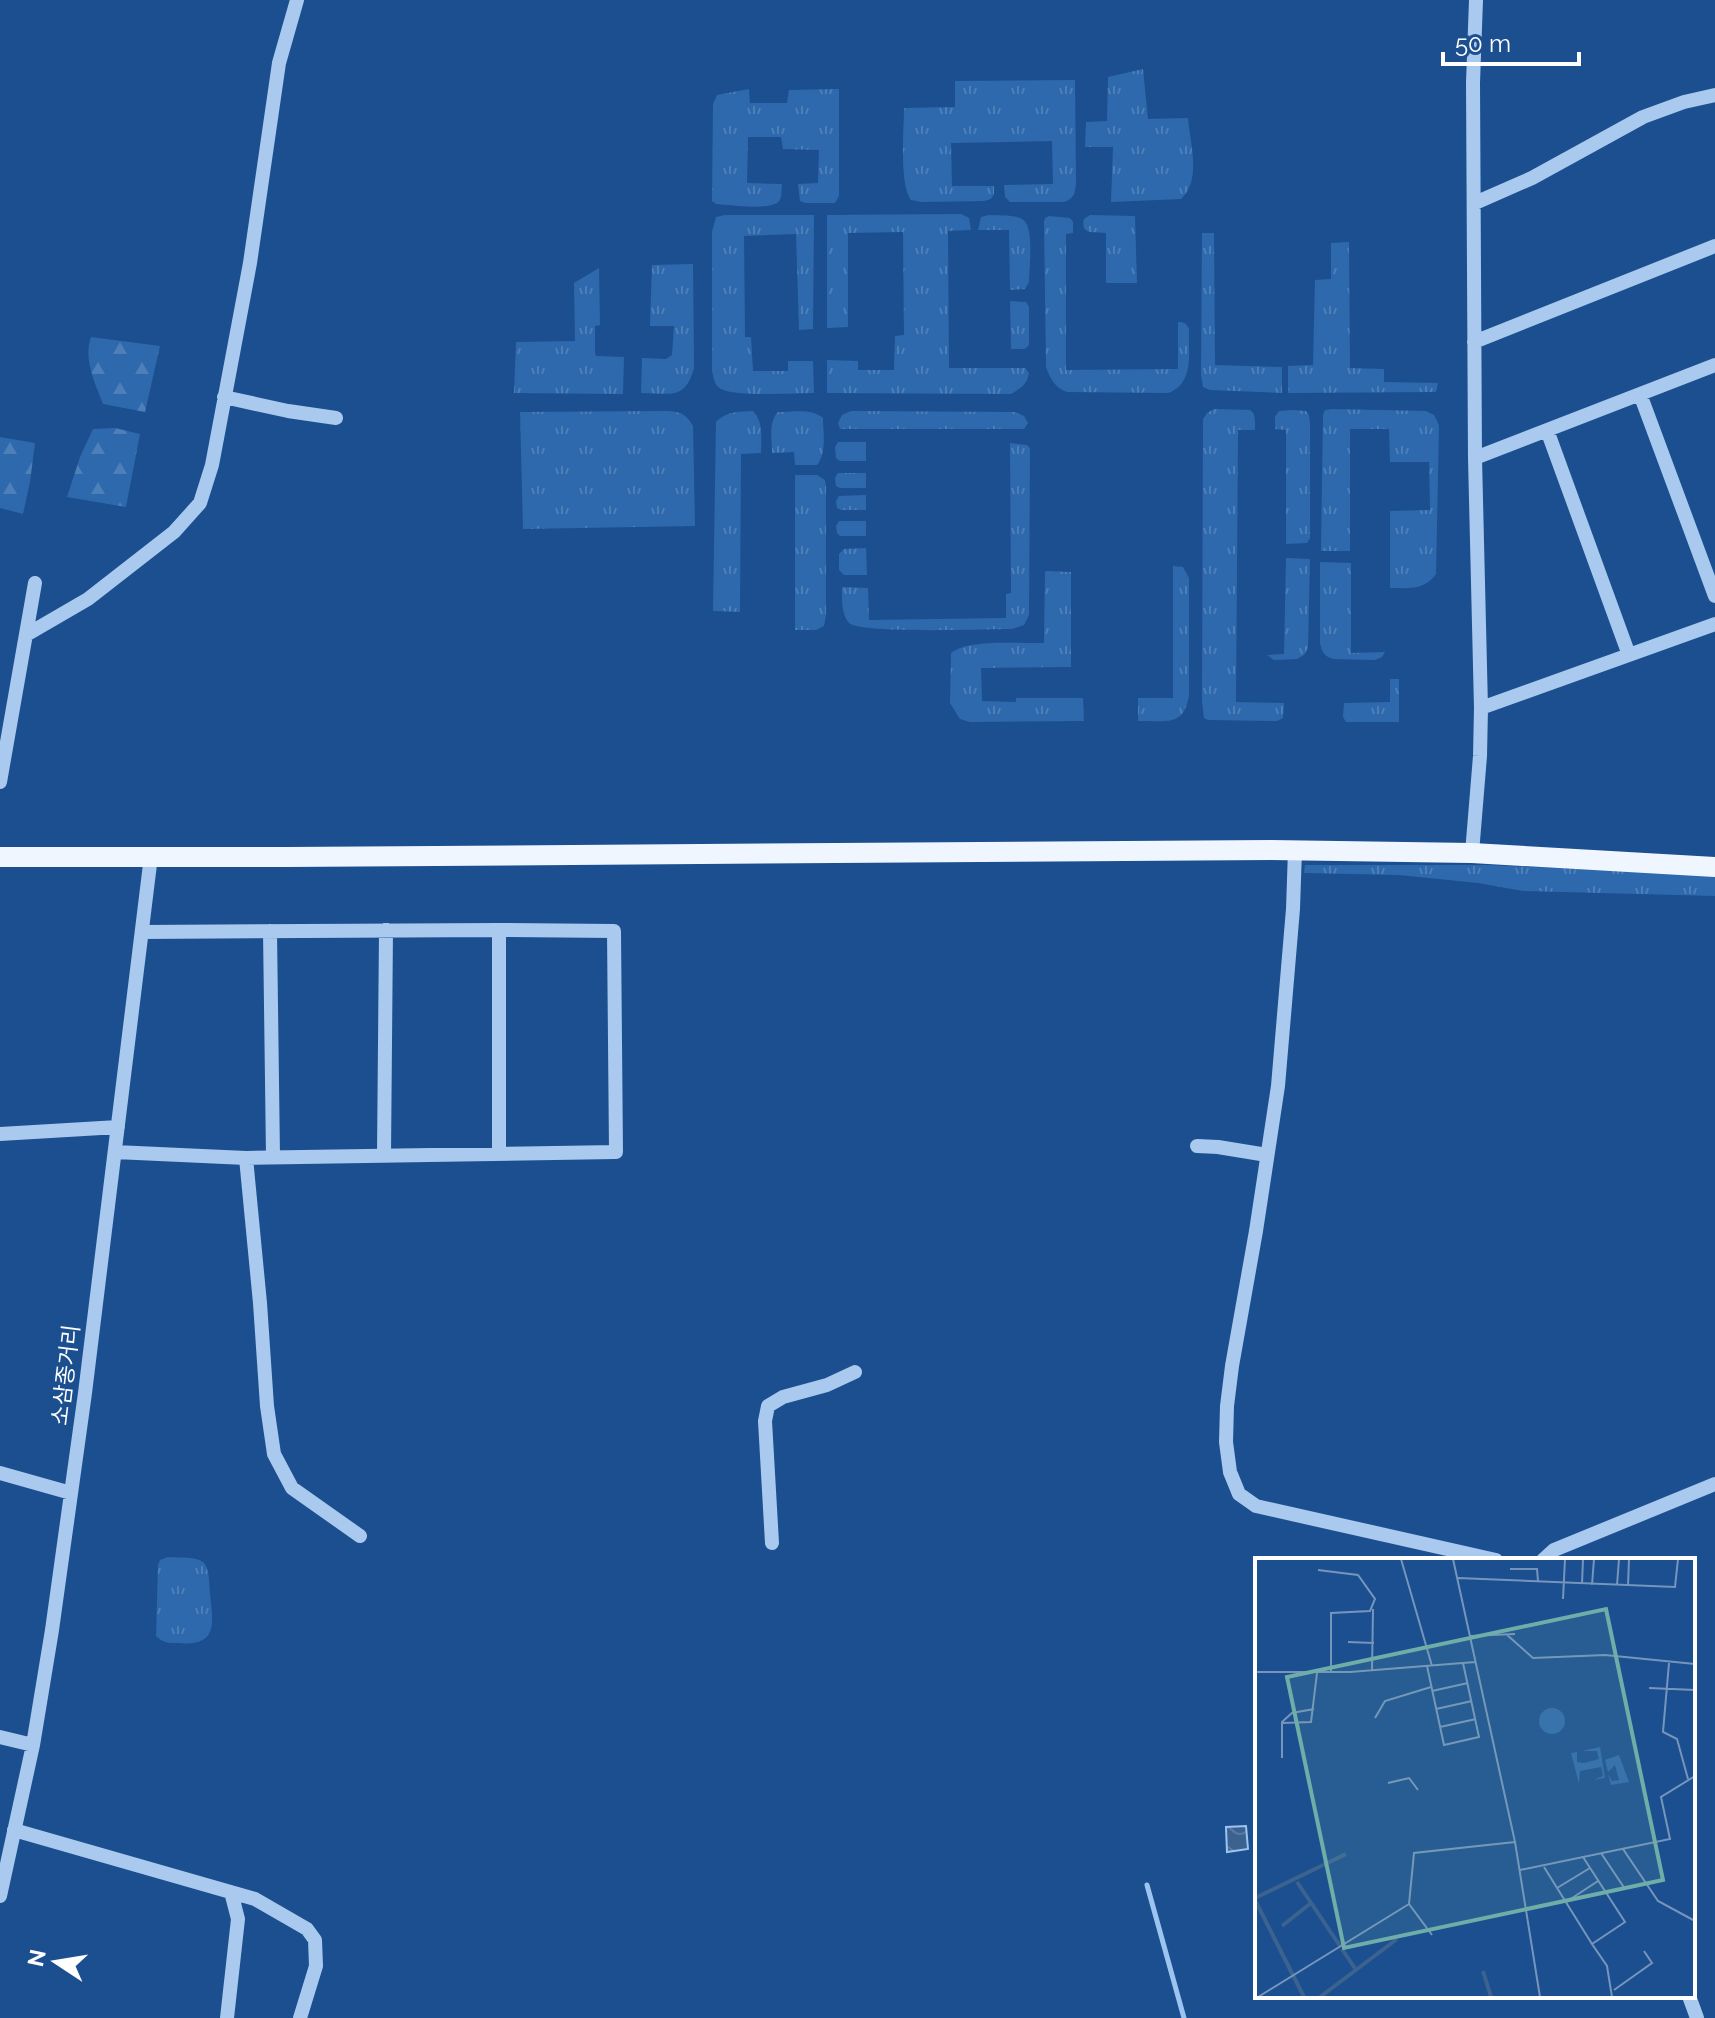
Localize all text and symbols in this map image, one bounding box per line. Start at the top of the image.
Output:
scale bar [1443,16,1579,66]
text: 50 m [1455,29,1511,58]
street label: 소삼종거리 [46,1323,84,1427]
inset map [1255,1558,1695,1998]
north arrow [16,1922,96,2002]
text: N [22,1947,51,1969]

